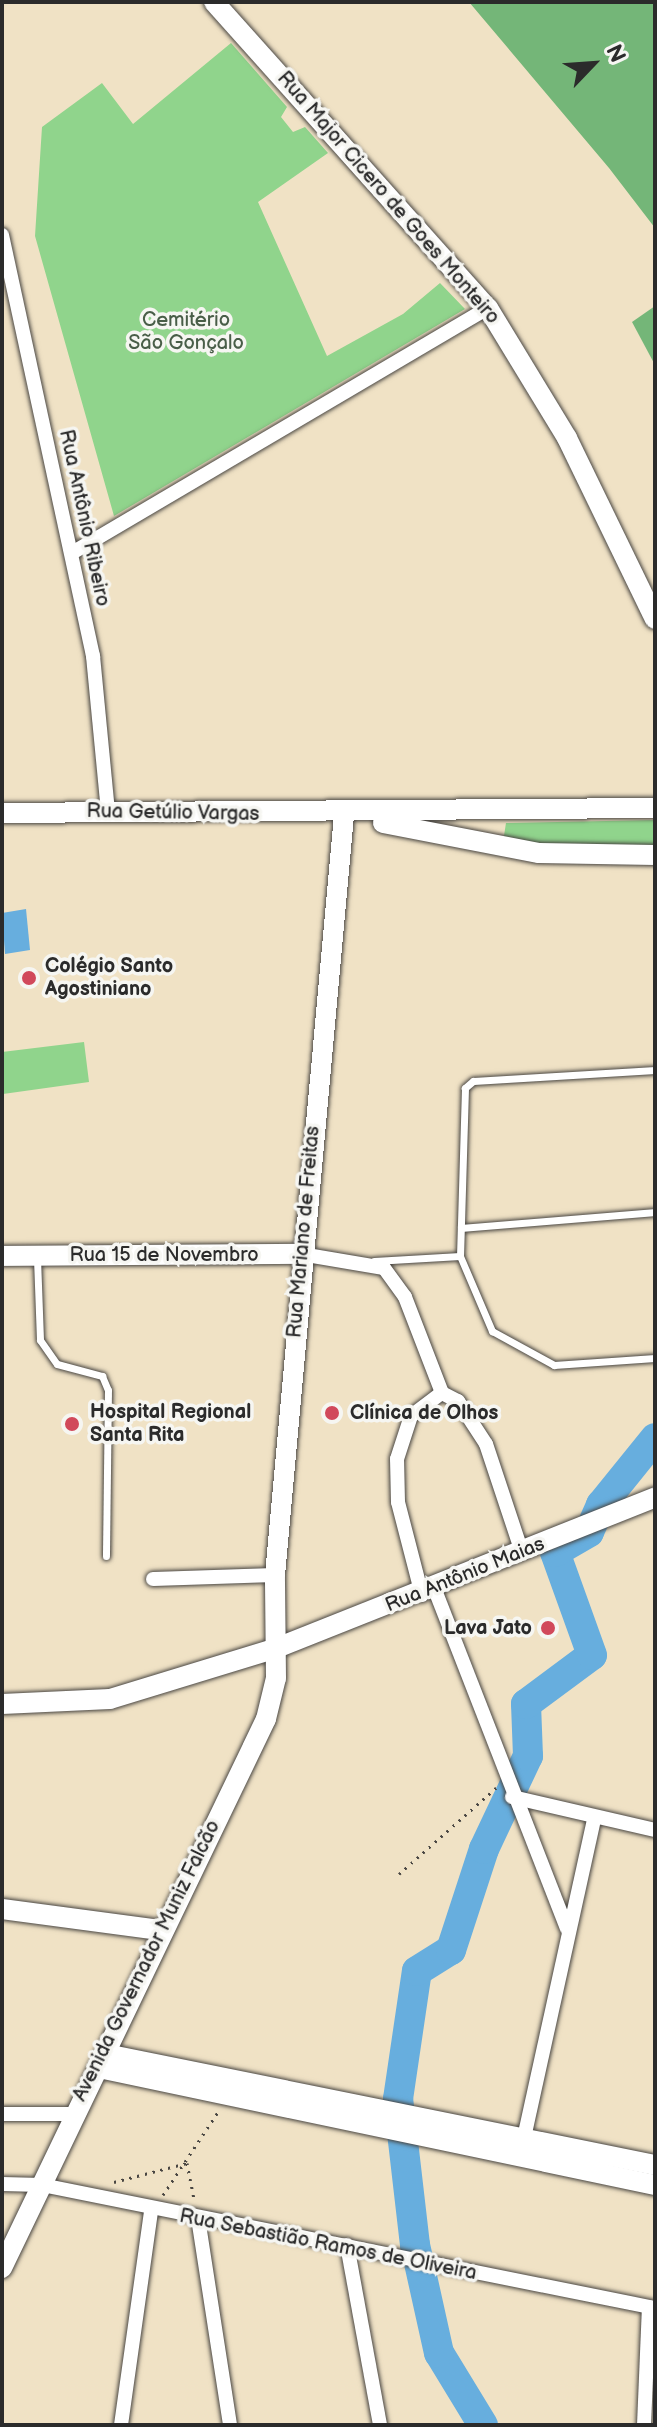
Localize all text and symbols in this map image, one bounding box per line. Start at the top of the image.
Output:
north arrow [553,24,633,104]
text: N [599,40,631,67]
street label: Rua Major Cicero de Goes Monteiro [272,67,504,329]
park label: Cemitério São Gonçalo [128,309,244,356]
street label: Rua Antônio Ribeiro [54,427,114,609]
street label: Rua Getúlio Vargas [86,799,260,827]
place label: Colégio Santo Agostiniano [45,954,173,1001]
marker: Colégio Santo Agostiniano [20,969,38,987]
street label: Rua Mariano de Freitas [283,1125,325,1339]
street label: Rua 15 de Novembro [69,1243,259,1267]
place label: Hospital Regional Santa Rita [90,1400,251,1447]
place label: Clínica de Olhos [350,1401,498,1425]
marker: Clínica de Olhos [321,1402,343,1424]
marker: Hospital Regional Santa Rita [61,1413,83,1435]
street label: Rua Antônio Maias [382,1532,548,1618]
place label: Lava Jato [444,1616,532,1640]
marker: Lava Jato [539,1619,557,1637]
street label: Avenida Governador Muniz Falcão [68,1817,226,2105]
street label: Rua Sebastião Ramos de Oliveira [177,2204,479,2286]

